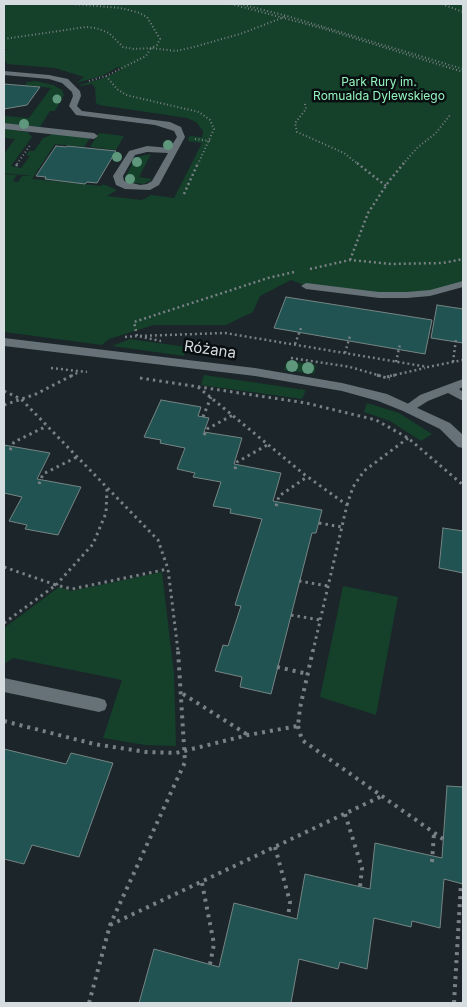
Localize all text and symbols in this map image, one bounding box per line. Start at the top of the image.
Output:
park label: Park Rury im. Romualda Dylewskiego [313,75,445,103]
street label: Różana [183,337,237,363]

